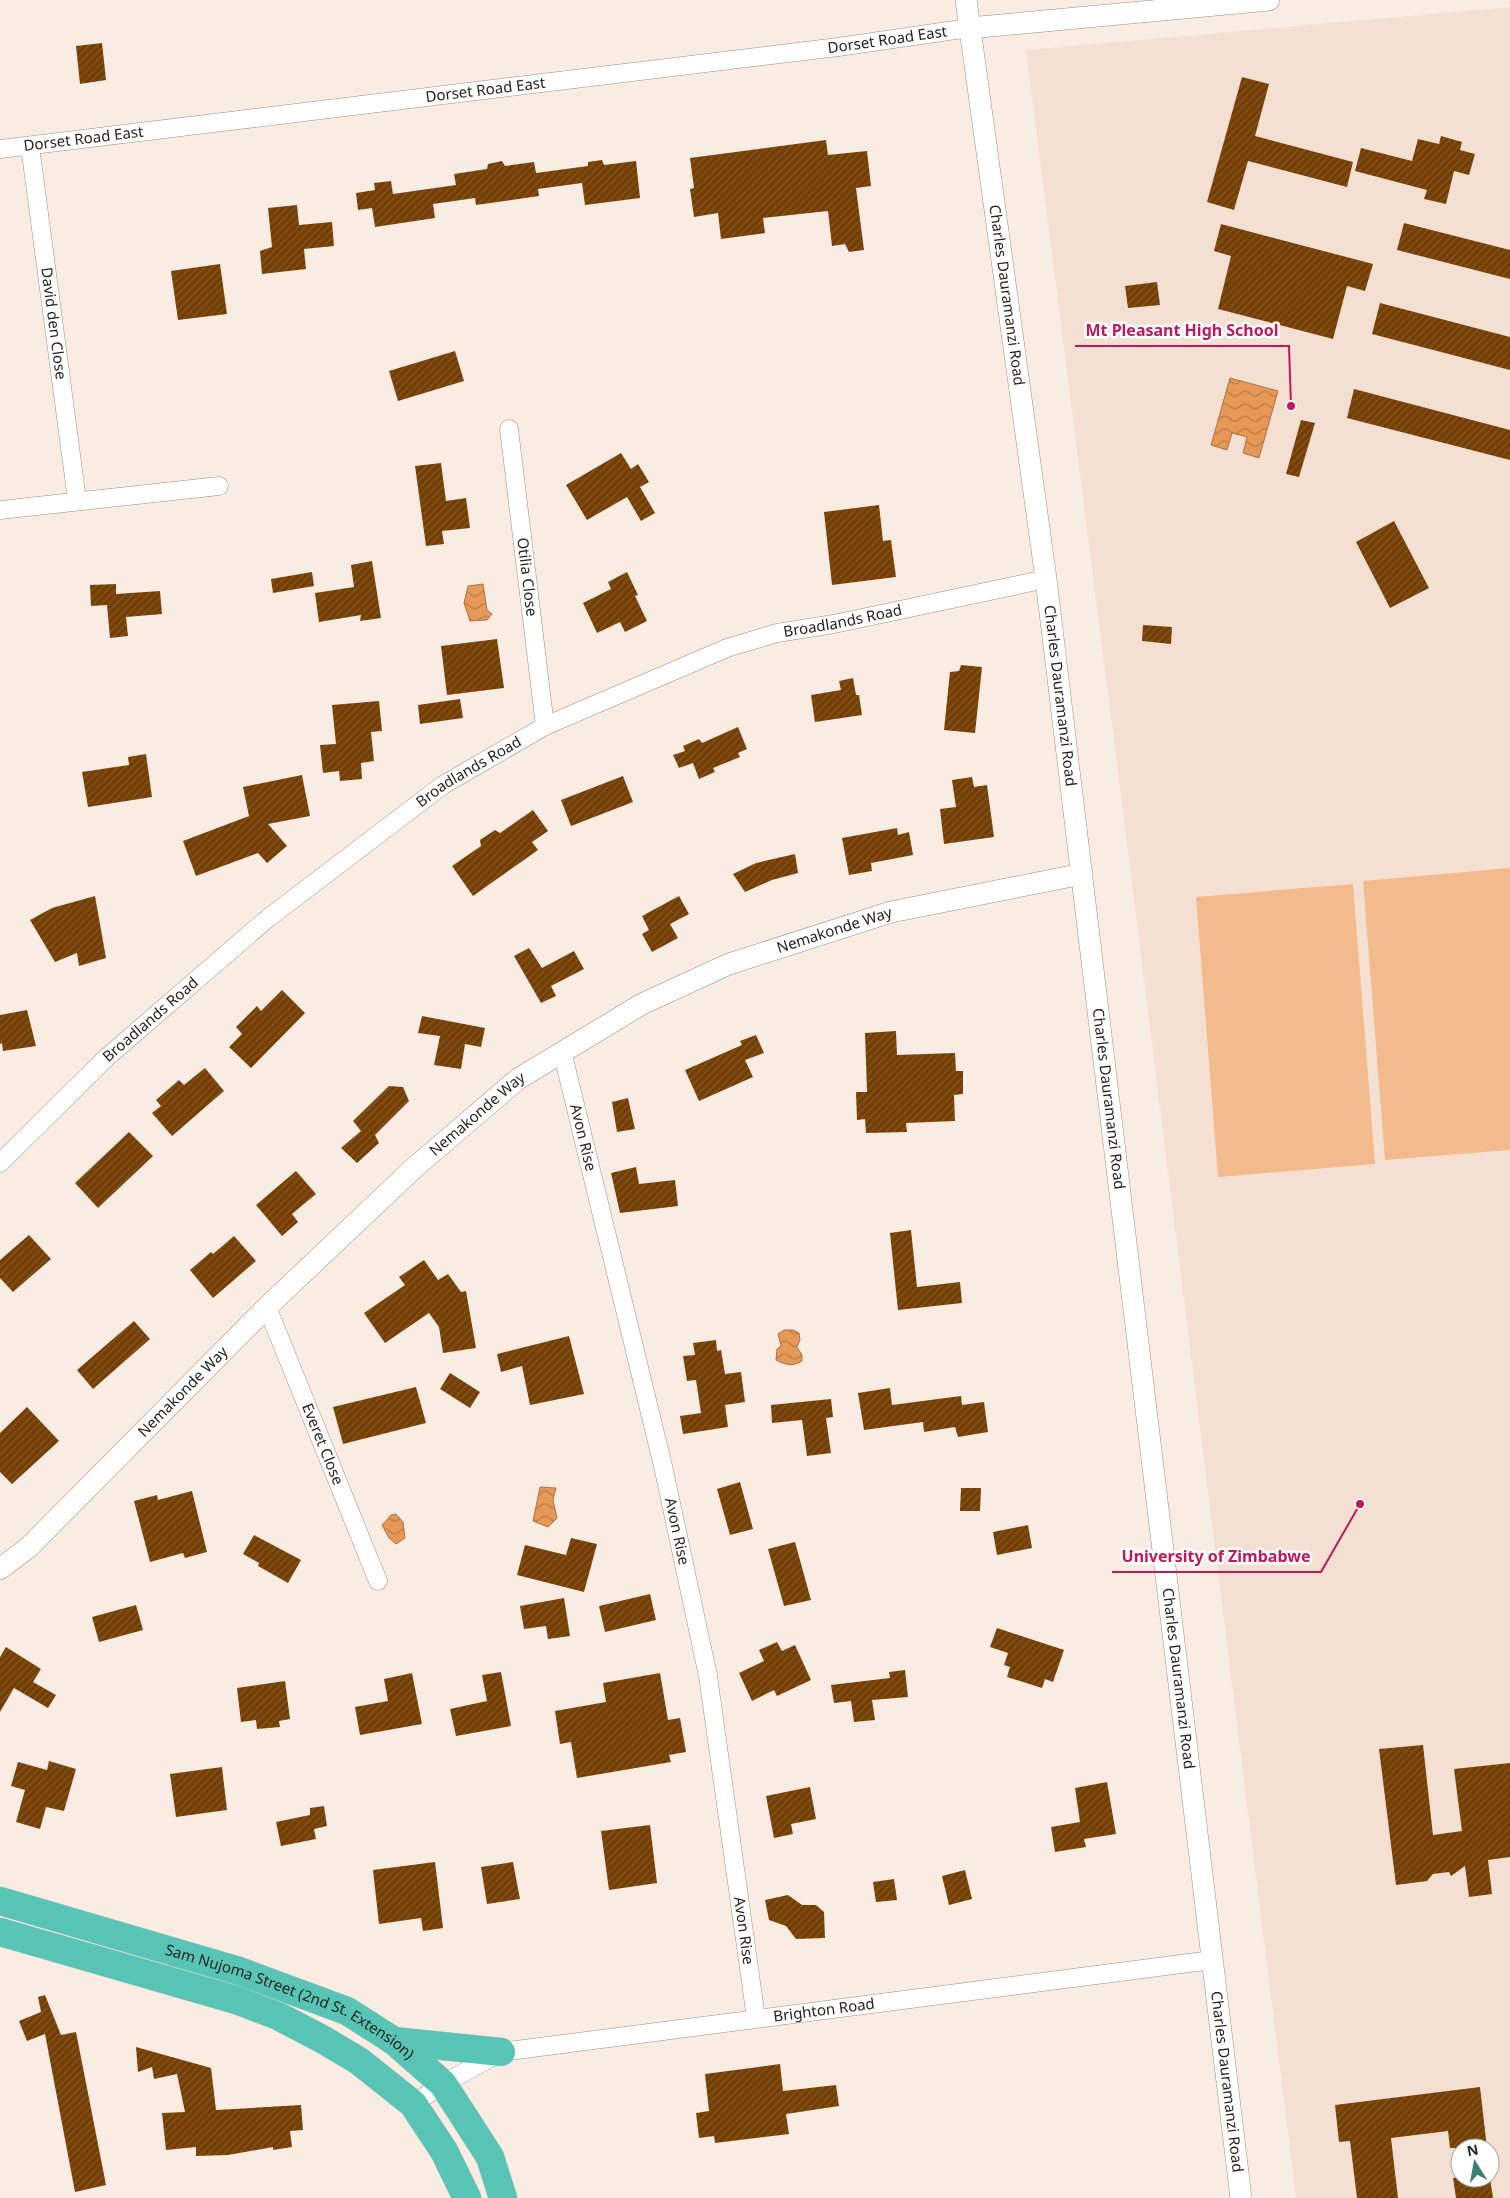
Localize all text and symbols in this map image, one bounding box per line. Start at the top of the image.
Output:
street label: Dorset Road East [826,20,949,57]
street label: Dorset Road East [424,72,547,106]
street label: Dorset Road East [22,121,145,155]
street label: Charles Dauramanzi Road [985,203,1030,387]
street label: David den Close [37,266,72,381]
callout: Mt Pleasant High School [1075,315,1289,346]
text: Mt Pleasant High School [1085,319,1279,341]
street label: Otilia Close [513,536,543,617]
street label: Broadlands Road [782,599,904,641]
street label: Charles Dauramanzi Road [1040,604,1082,787]
street label: Broadlands Road [411,731,525,811]
street label: Nemakonde Way [774,901,895,957]
street label: Broadlands Road [98,972,202,1066]
street label: Charles Dauramanzi Road [1089,1007,1130,1190]
street label: Nemakonde Way [425,1066,528,1160]
street label: Avon Rise [566,1102,602,1173]
street label: Nemakonde Way [133,1341,232,1441]
street label: Everet Close [298,1400,349,1488]
street label: Avon Rise [661,1496,695,1567]
callout: University of Zimbabwe [1112,1541,1321,1572]
text: University of Zimbabwe [1122,1545,1310,1567]
street label: Charles Dauramanzi Road [1159,1587,1200,1770]
street label: Avon Rise [730,1895,759,1966]
street label: Sam Nujoma Street (2nd St. Extension) [163,1939,419,2063]
street label: Charles Dauramanzi Road [1207,1990,1249,2173]
street label: Brighton Road [772,1993,876,2026]
north arrow [1450,2138,1500,2188]
text: N [1465,2139,1480,2160]

